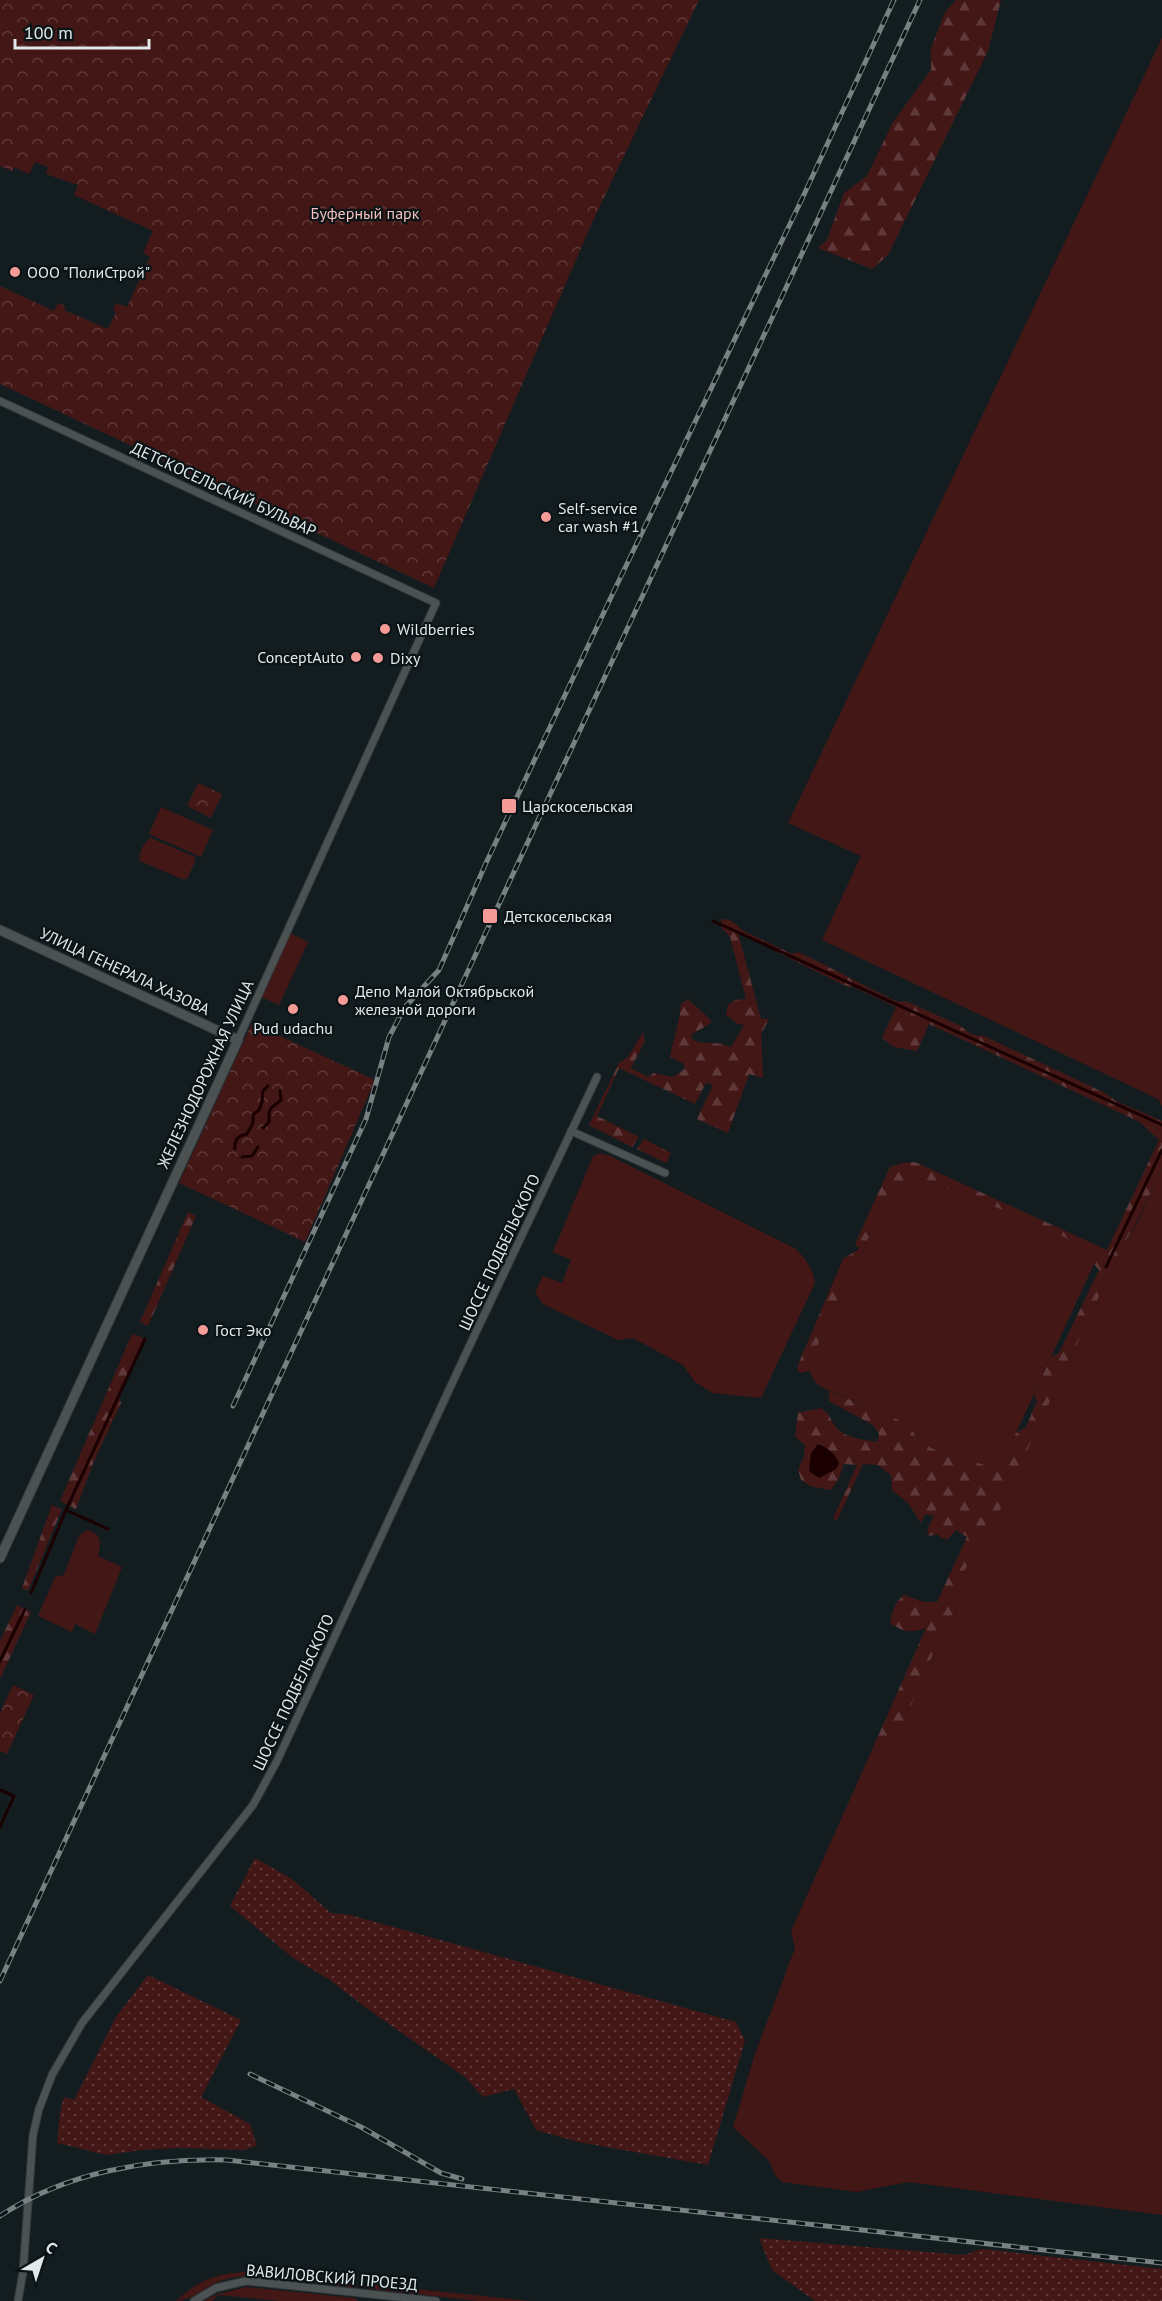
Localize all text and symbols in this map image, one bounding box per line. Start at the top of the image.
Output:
scale bar [15,12,148,50]
text: 100 m [24,21,73,44]
park label: Буферный парк [311,203,420,223]
place label: ООО "ПолиСтрой" [27,262,150,282]
marker: ООО "ПолиСтрой" [8,265,22,279]
street label: ДЕТСКОСЕЛЬСКИЙ БУЛЬВАР [128,437,320,541]
place label: Self-service car wash #1 [558,498,640,536]
marker: Self-service car wash #1 [539,510,553,524]
place label: Wildberries [397,619,475,639]
marker: Wildberries [378,622,392,636]
place label: ConceptAuto [257,647,344,667]
place label: Dixy [390,648,421,668]
marker: ConceptAuto [349,650,363,664]
marker: Dixy [371,651,385,665]
place label: Царскосельская [522,796,633,816]
marker: Царскосельская [500,797,518,815]
place label: Детскосельская [504,906,612,926]
marker: Детскосельская [481,907,499,925]
street label: УЛИЦА ГЕНЕРАЛА ХАЗОВА [37,923,214,1019]
street label: ЖЕЛЕЗНОДОРОЖНАЯ УЛИЦА [152,976,258,1172]
place label: Депо Малой Октябрьской железной дороги [355,981,534,1019]
marker: Депо Малой Октябрьской железной дороги [336,993,350,1007]
marker: Pud udachu [286,1002,300,1016]
place label: Pud udachu [253,1018,333,1038]
street label: ШОССЕ ПОДБЕЛЬСКОГО [454,1170,544,1333]
place label: Гост Эко [215,1320,271,1340]
marker: Гост Эко [196,1323,210,1337]
street label: ШОССЕ ПОДБЕЛЬСКОГО [248,1610,338,1773]
north arrow [12,2229,72,2289]
text: С [42,2237,61,2258]
street label: ВАВИЛОВСКИЙ ПРОЕЗД [245,2260,419,2294]

